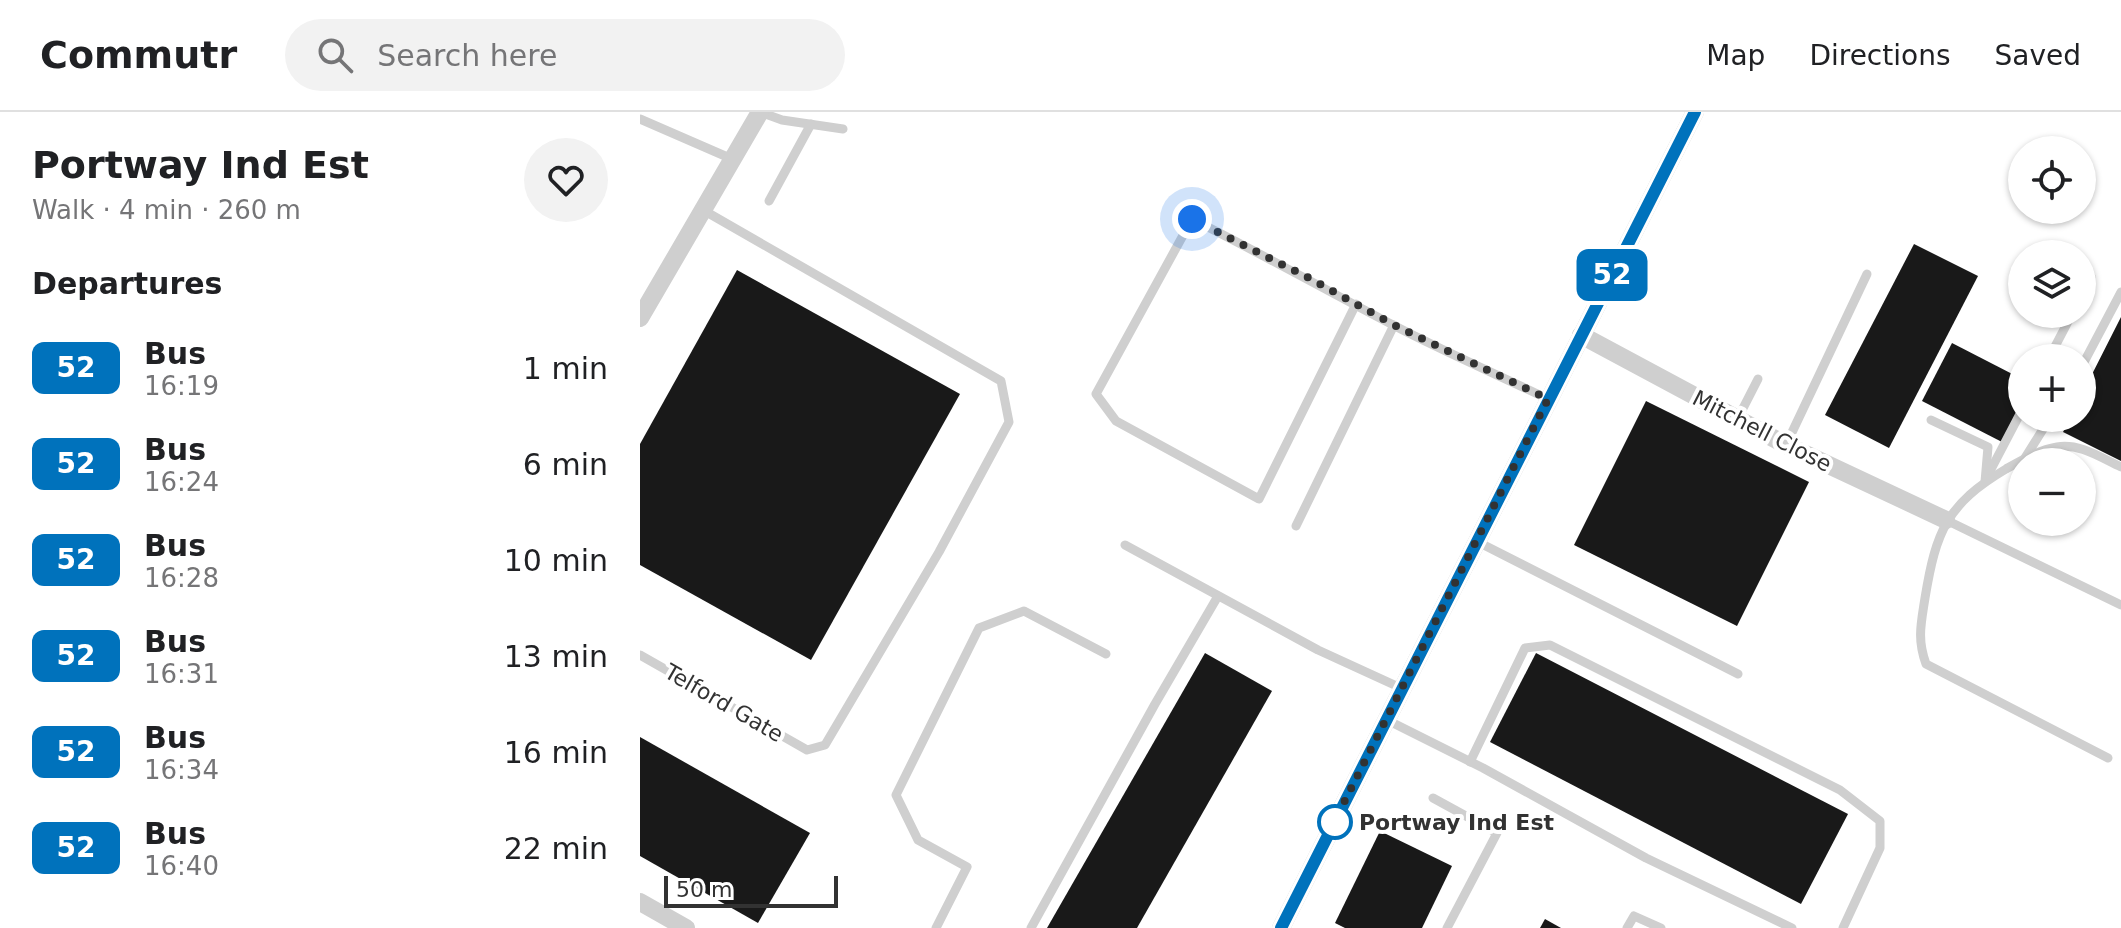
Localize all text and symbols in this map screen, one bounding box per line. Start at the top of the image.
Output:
search box [285,19,845,91]
text: Commutr [40,33,237,77]
icon: search [313,33,357,77]
text: Search here [377,38,557,73]
text: Map [1706,39,1765,72]
text: Directions [1809,39,1950,72]
text: Saved [1994,39,2081,72]
map controls [2008,136,2096,536]
button: locate [2008,136,2096,224]
button: heart [524,138,608,222]
text: Portway Ind Est [32,143,369,187]
text: Walk · 4 min · 260 m [32,195,301,225]
your location [1172,199,1212,239]
button: layers [2008,240,2096,328]
line badge: 52 [1576,249,1648,301]
text: 52 [1593,258,1631,291]
text: Departures [32,266,222,301]
text: Bus [144,336,206,371]
button: + [2008,344,2096,432]
text: 52 [57,351,95,384]
text: 1 min [523,351,608,386]
text: 16:19 [144,371,219,401]
street label: Mitchell Close [1688,385,1836,477]
text: Bus [144,432,206,467]
text: 52 [57,447,95,480]
text: 6 min [523,447,608,482]
button: − [2008,448,2096,536]
text: 16:24 [144,467,219,497]
text: Bus [144,528,206,563]
text: 52 [57,543,95,576]
text: 10 min [504,543,608,578]
text: 16:28 [144,563,219,593]
text: Bus [144,624,206,659]
text: 52 [57,639,95,672]
text: 13 min [504,639,608,674]
street label: Telford Gate [659,658,788,747]
text: 16:31 [144,659,219,689]
text: Bus [144,720,206,755]
text: 52 [57,735,95,768]
text: 16 min [504,735,608,770]
text: 16:34 [144,755,219,785]
marker: Portway Ind Est [1318,805,1352,839]
place label: Portway Ind Est [1359,810,1554,835]
text: Bus [144,816,206,851]
text: 52 [57,831,95,864]
text: 22 min [504,831,608,866]
text: 16:40 [144,851,219,881]
scale bar [664,872,838,908]
text: 50 m [676,877,732,902]

